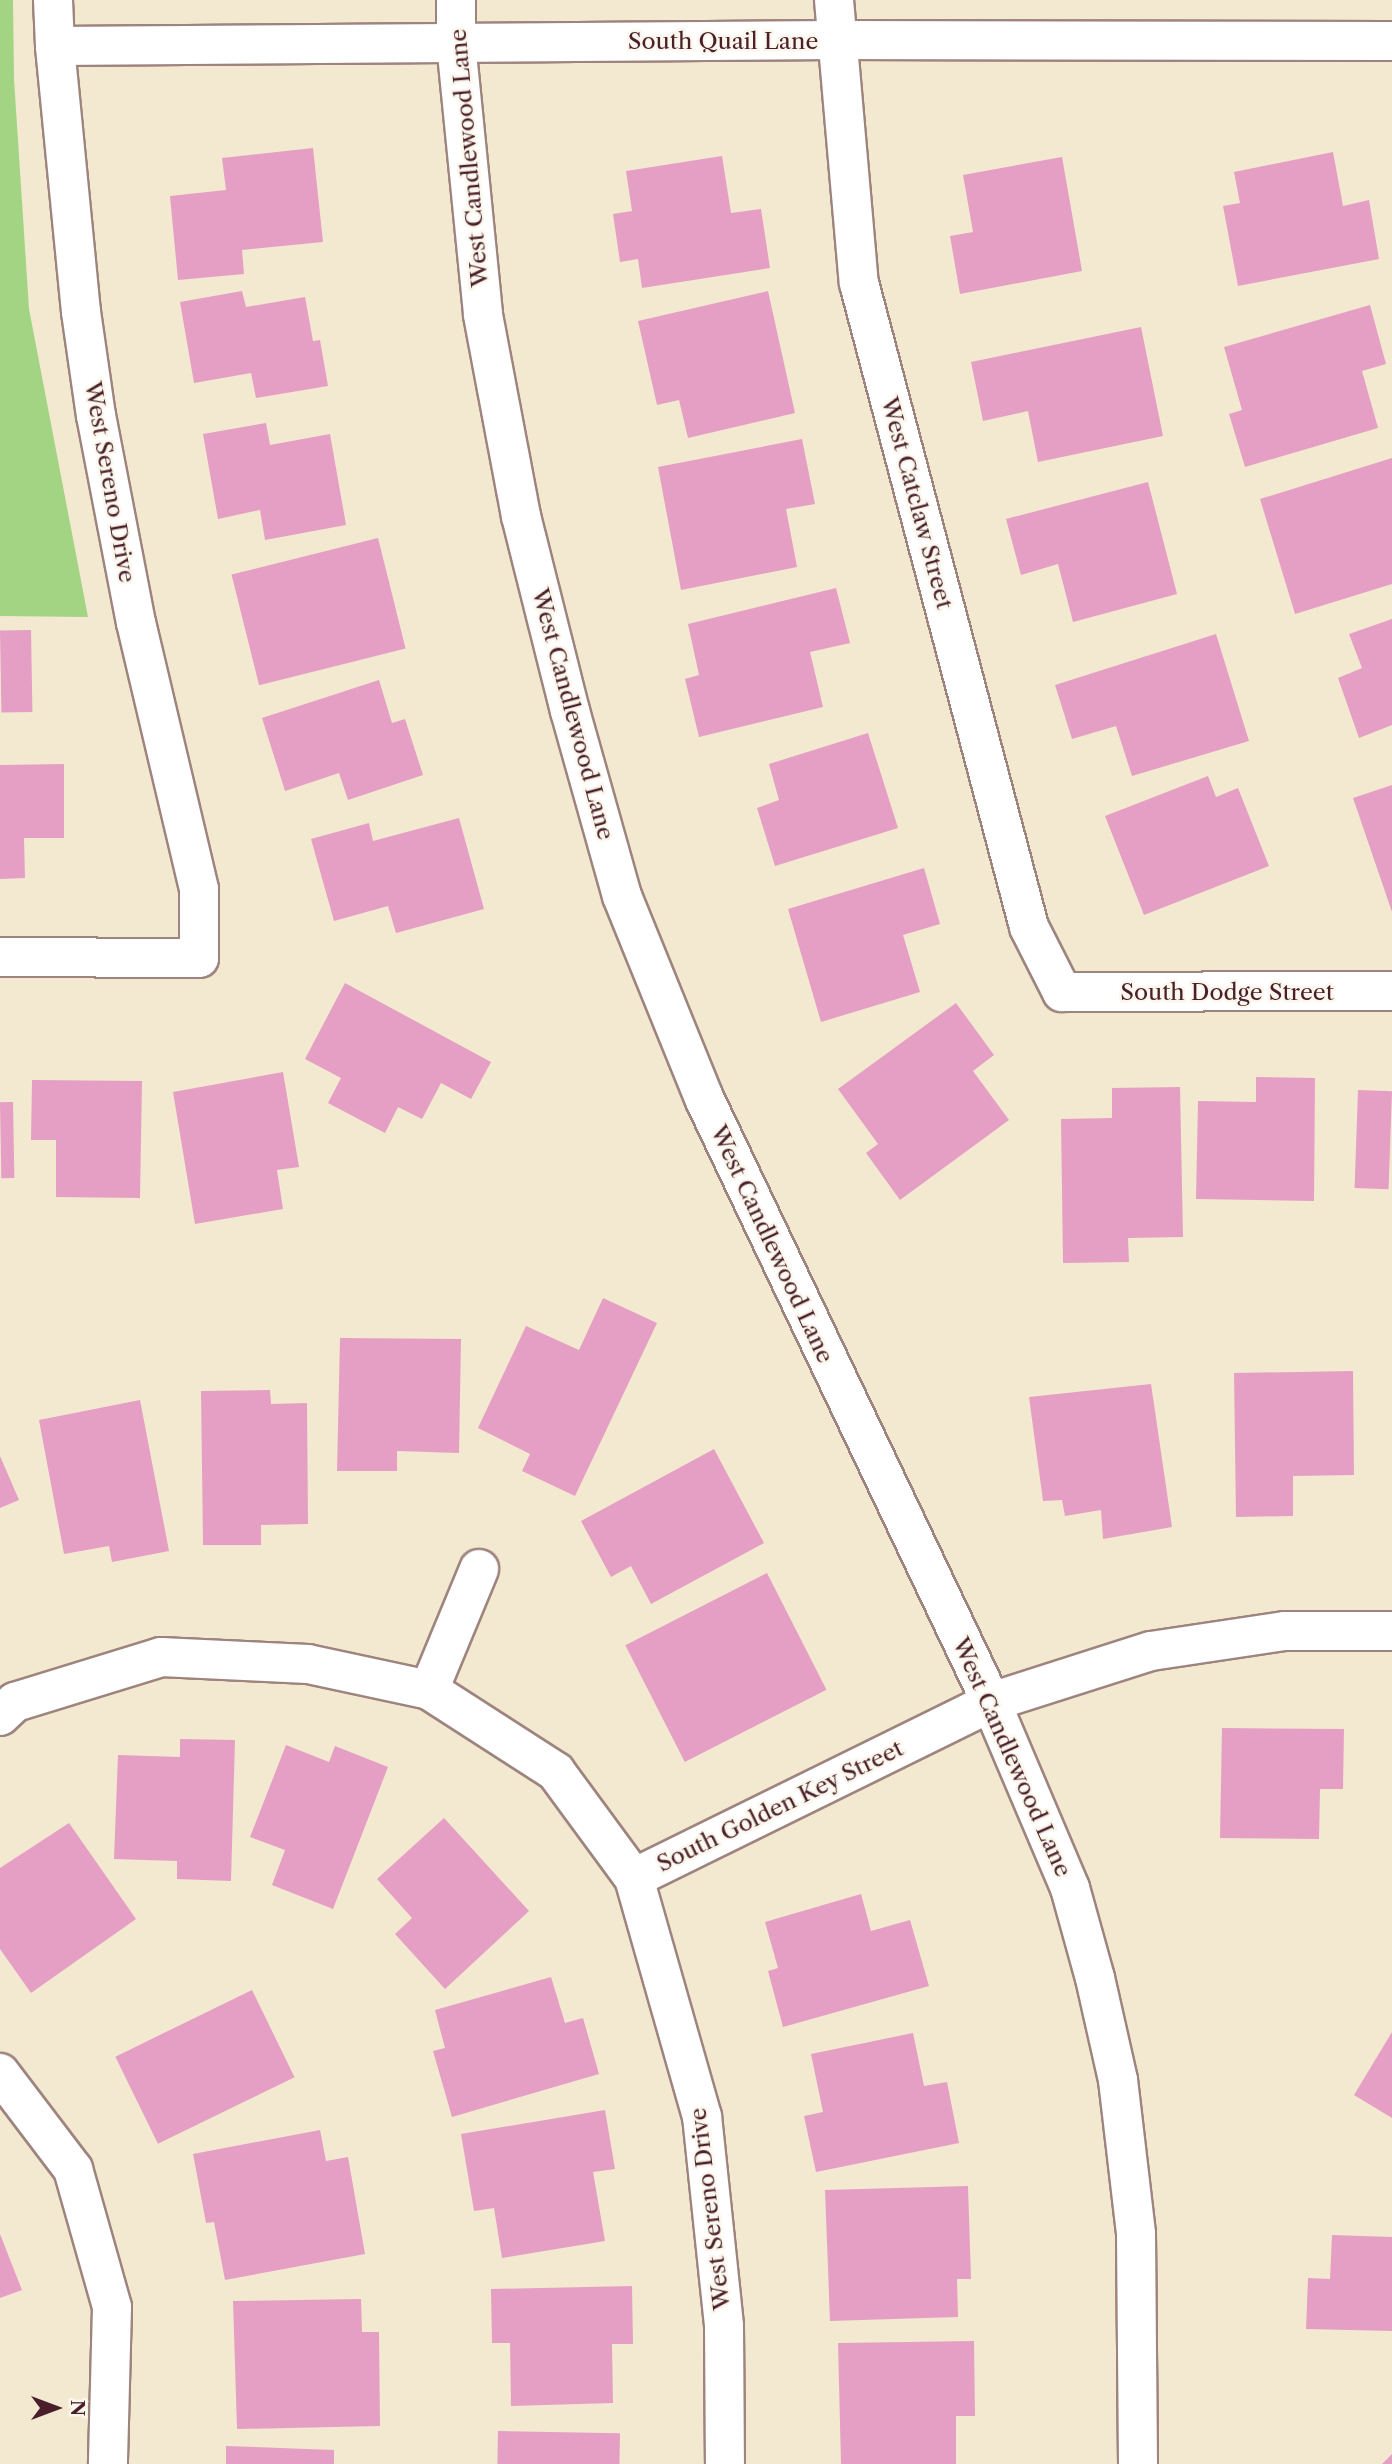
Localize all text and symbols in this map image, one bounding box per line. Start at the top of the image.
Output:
street label: South Quail Lane [628,27,818,55]
street label: West Candlewood Lane [444,28,494,288]
street label: West Sereno Drive [79,379,141,585]
street label: West Catclaw Street [875,394,959,612]
street label: West Candlewood Lane [526,585,620,843]
street label: South Dodge Street [1120,978,1334,1006]
street label: West Candlewood Lane [705,1121,839,1367]
street label: West Candlewood Lane [947,1633,1077,1881]
street label: South Golden Key Street [652,1734,908,1878]
street label: West Sereno Drive [684,2106,736,2312]
north arrow [21,2373,91,2443]
text: N [66,2400,89,2416]

